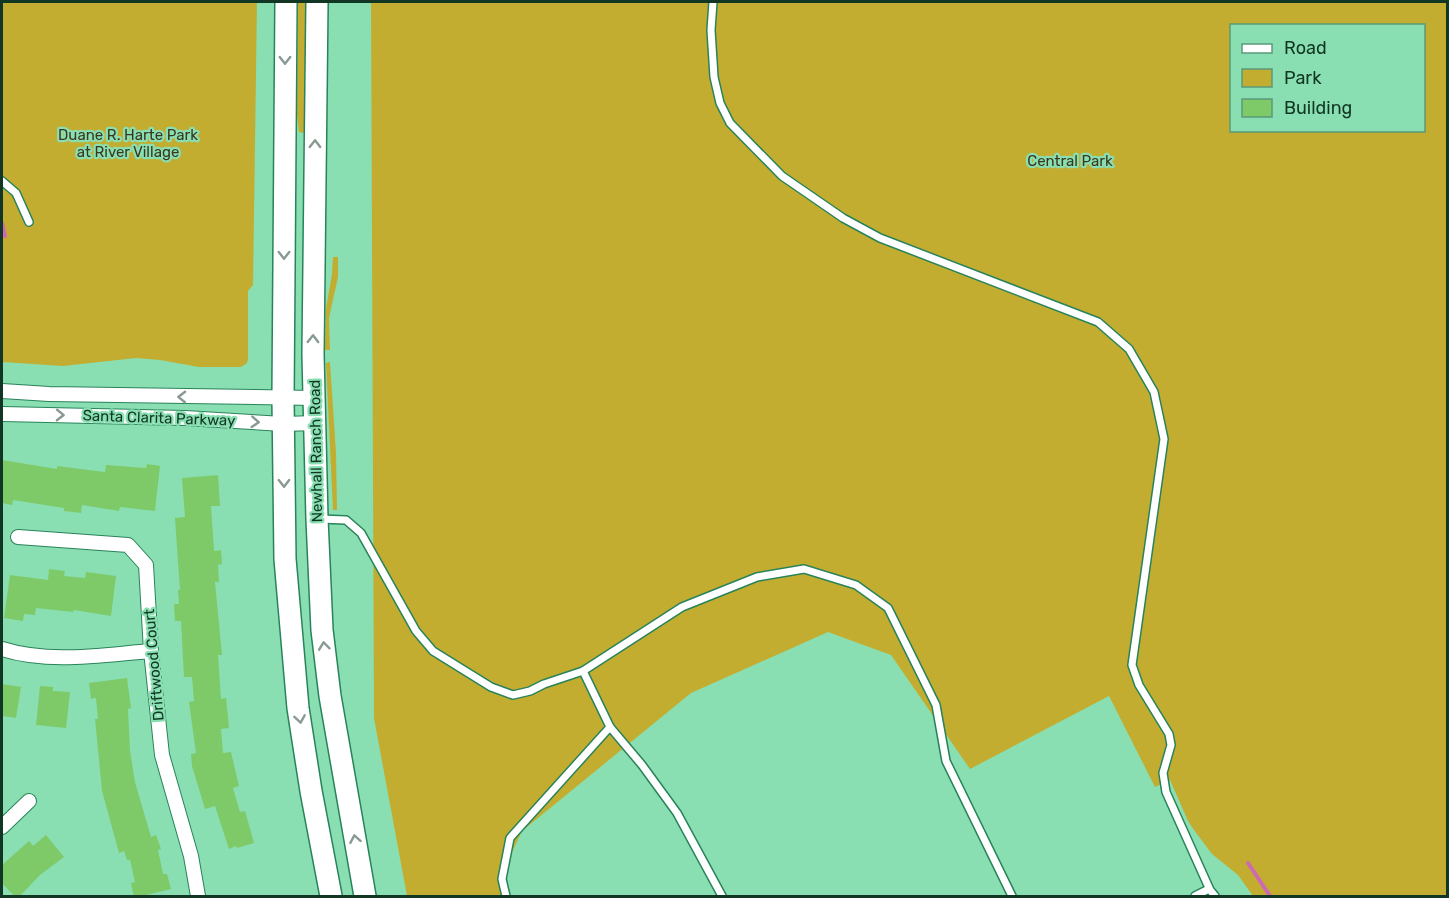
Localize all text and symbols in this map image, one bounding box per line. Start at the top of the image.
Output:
legend [1230,24,1425,132]
text: Road [1284,37,1327,59]
one-way arrow [279,55,292,64]
text: Park [1284,67,1322,89]
text: Building [1284,97,1352,119]
park label: Duane R. Harte Park at River Village [58,126,198,161]
one-way arrow [309,140,322,149]
park label: Central Park [1027,152,1113,170]
one-way arrow [278,250,290,259]
one-way arrow [307,335,319,344]
street label: Newhall Ranch Road [306,379,326,523]
one-way arrow [178,391,187,403]
street label: Santa Clarita Parkway [82,406,236,430]
one-way arrow [55,409,64,421]
one-way arrow [250,415,259,428]
one-way arrow [278,478,290,487]
street label: Driftwood Court [140,608,168,722]
one-way arrow [318,642,331,651]
one-way arrow [293,714,306,724]
one-way arrow [349,834,361,844]

